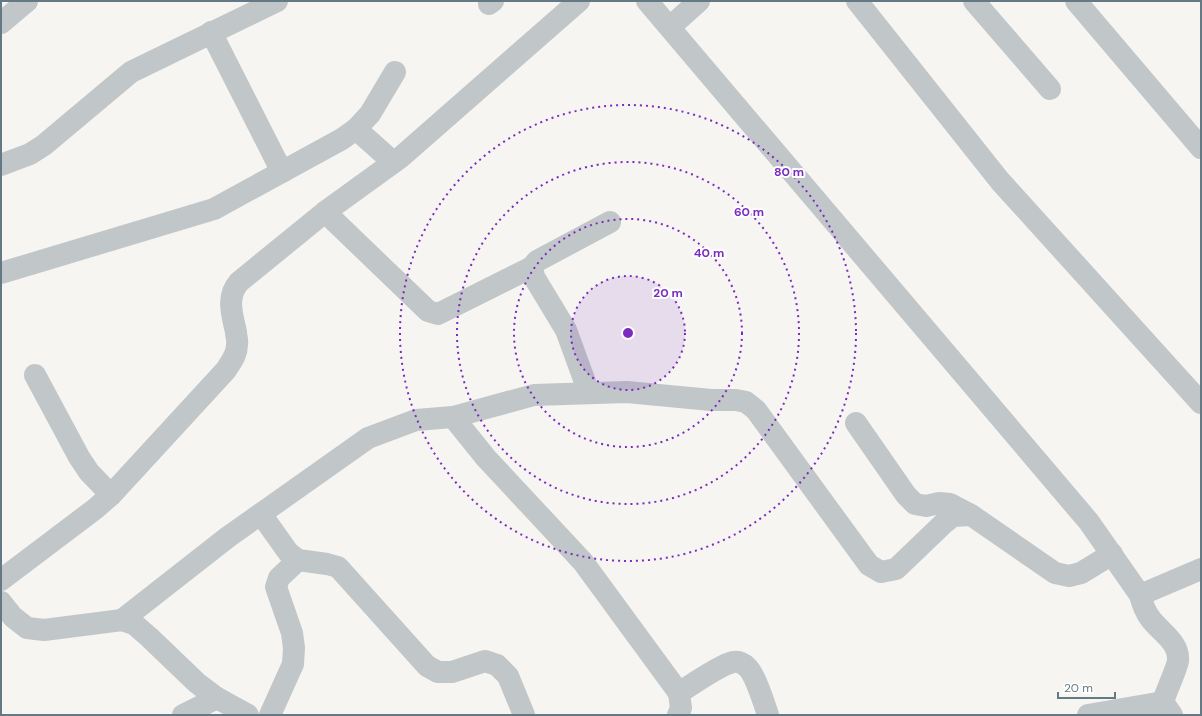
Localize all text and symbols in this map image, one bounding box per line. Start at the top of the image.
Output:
text: 80 m [774,164,804,180]
text: 60 m [734,204,764,220]
text: 40 m [694,245,724,261]
text: 20 m [653,285,683,301]
centre of rings [621,326,635,340]
scale bar [1058,674,1115,700]
text: 20 m [1064,680,1093,696]

